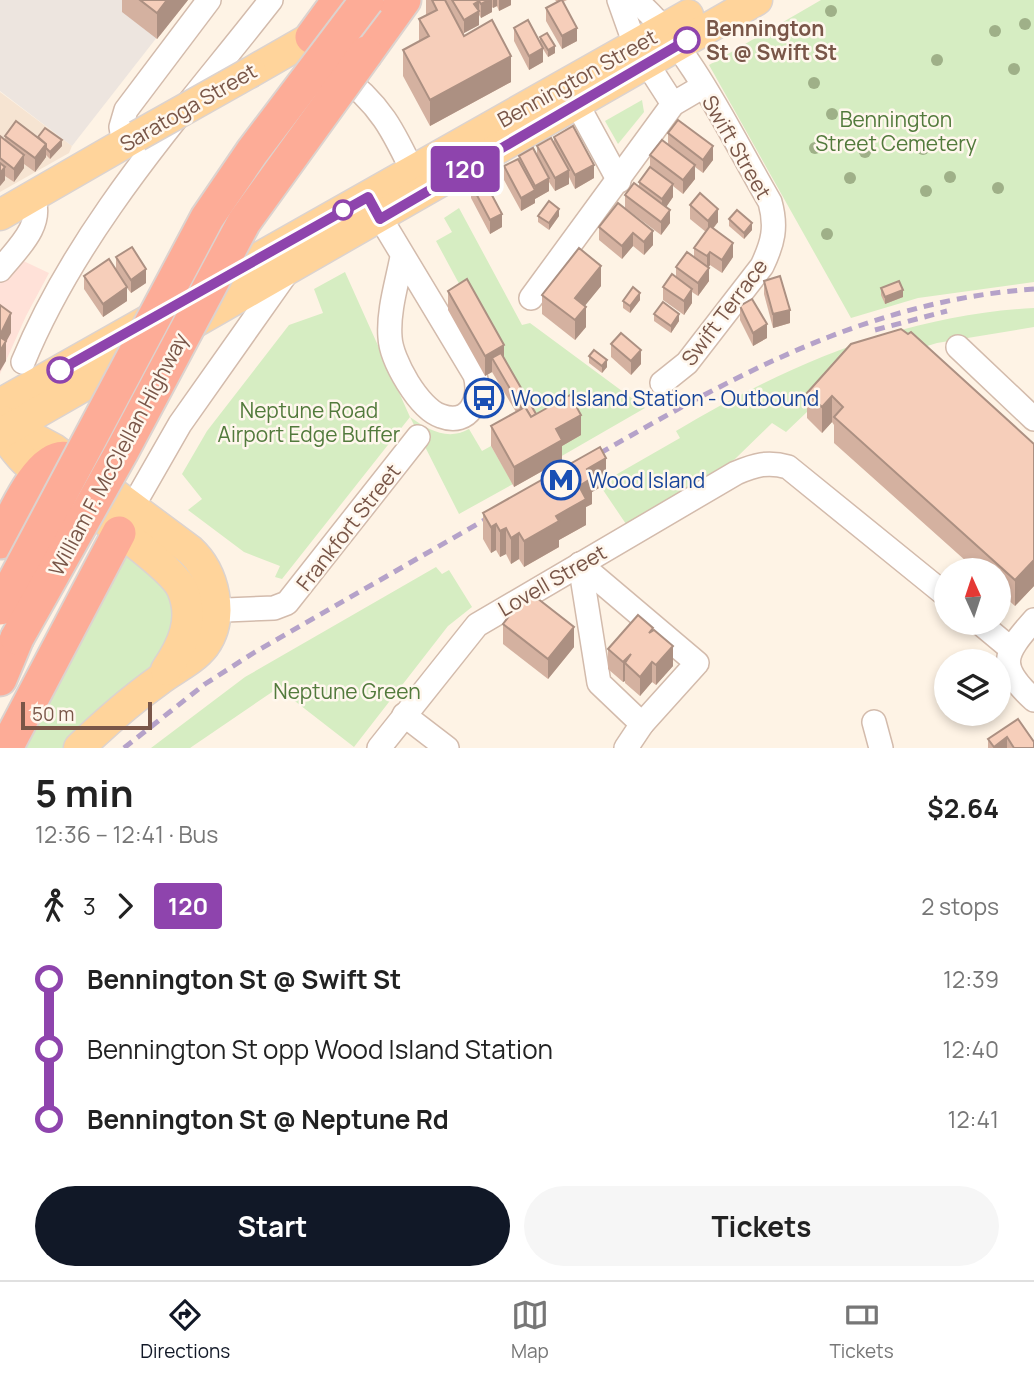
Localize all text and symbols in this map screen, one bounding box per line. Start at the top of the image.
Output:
place label: Bennington St @ Swift St [706,14,837,66]
street label: Bennington Street [492,23,662,133]
marker: Bennington St @ Swift St [674,27,700,53]
street label: Saratoga Street [114,56,262,158]
street label: Swift Street [696,90,778,204]
park label: Bennington Street Cemetery [815,105,977,157]
line badge: 120 [425,146,505,192]
text: 120 [445,152,485,185]
unlabelled marker [333,200,353,220]
street label: Swift Terrace [675,253,773,371]
street label: William F. McClellan Highway [42,328,194,580]
unlabelled marker [47,357,73,383]
bus stop icon: Wood Island Station - Outbound [463,377,505,419]
place label: Wood Island Station - Outbound [511,384,819,412]
park label: Neptune Road Airport Edge Buffer [218,396,401,448]
street label: Frankfort Street [290,458,406,596]
metro station icon: Wood Island [540,459,582,501]
place label: Wood Island [588,466,705,494]
street label: Lovell Street [493,538,611,622]
north arrow [934,558,1012,635]
map controls [934,558,1011,726]
button: layers [934,649,1011,726]
park label: Neptune Green [273,677,421,705]
scale bar [21,699,152,731]
text: 50 m [32,701,74,727]
text: 5 min [35,766,133,818]
text: $2.64 [927,790,999,826]
text: 12:36 – 12:41 · Bus [35,818,218,850]
icon: walk [35,887,73,925]
icon: forward [106,887,144,925]
text: 120 [168,889,208,922]
text: 3 [83,890,96,922]
text: 2 stops [921,890,999,922]
text: Bennington St @ Swift St [87,961,401,997]
text: 12:39 [943,963,999,995]
text: Bennington St opp Wood Island Station [87,1031,553,1067]
text: 12:40 [942,1033,999,1065]
text: Bennington St @ Neptune Rd [87,1101,449,1137]
text: 12:41 [948,1103,999,1135]
button: Start [35,1186,510,1266]
button: Tickets [524,1186,999,1266]
tab: Directions [140,1296,230,1364]
tab: Map [511,1296,549,1364]
tab: Tickets [829,1296,894,1364]

